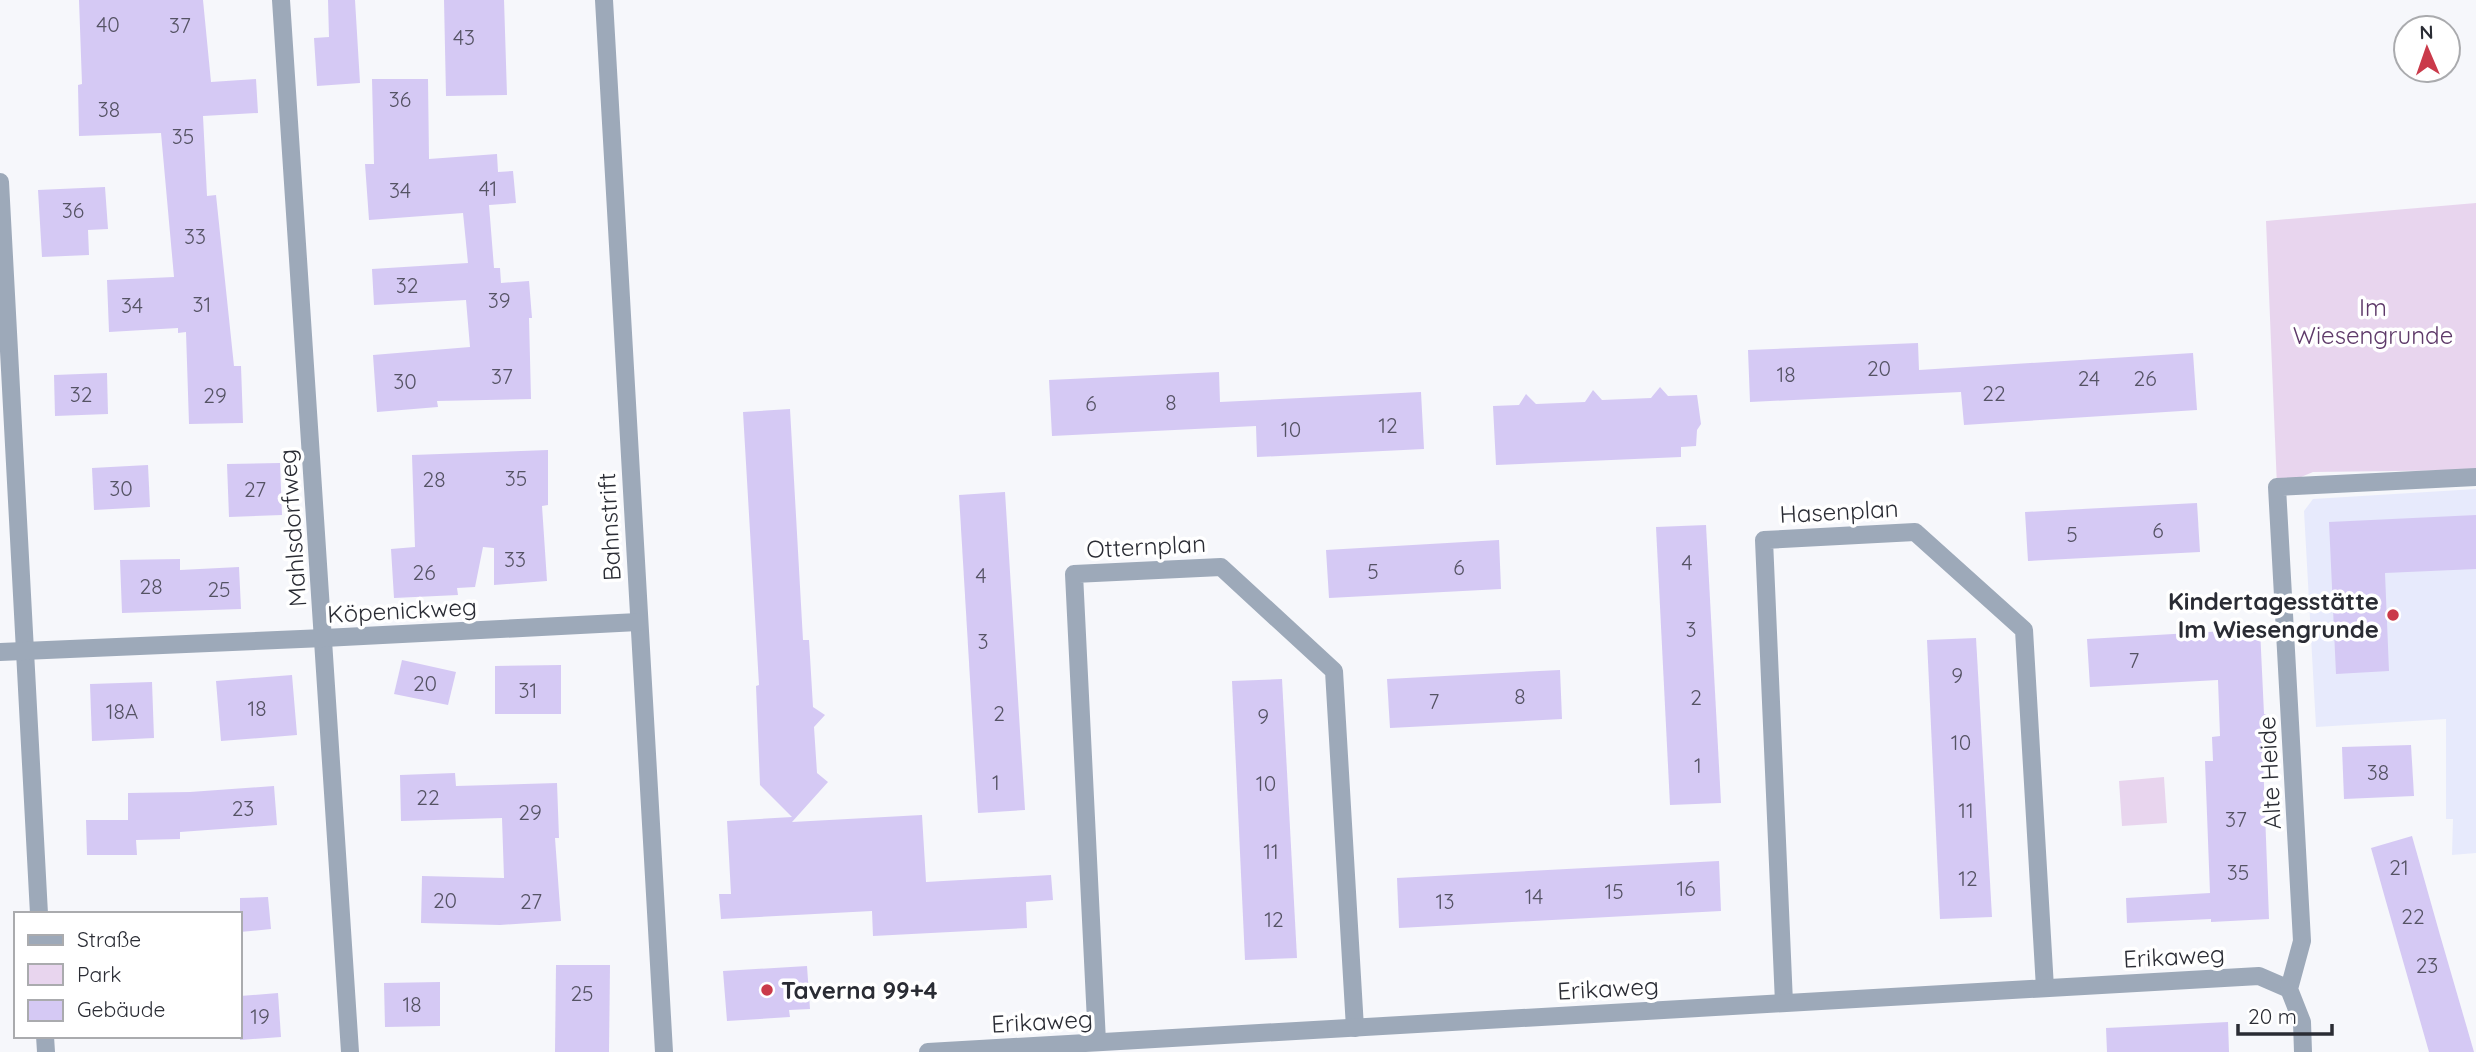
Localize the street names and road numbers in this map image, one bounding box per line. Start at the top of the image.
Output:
street label: Mahlsdorfweg [272,448,312,608]
street label: Bahnstrift [591,472,627,582]
street label: Hasenplan [1779,493,1899,529]
street label: Otternplan [1085,528,1207,564]
street label: Köpenickweg [327,591,477,629]
street label: Alte Heide [2251,716,2287,830]
street label: Erikaweg [2122,938,2226,974]
street label: Erikaweg [1556,970,1660,1006]
street label: Erikaweg [990,1003,1094,1039]

